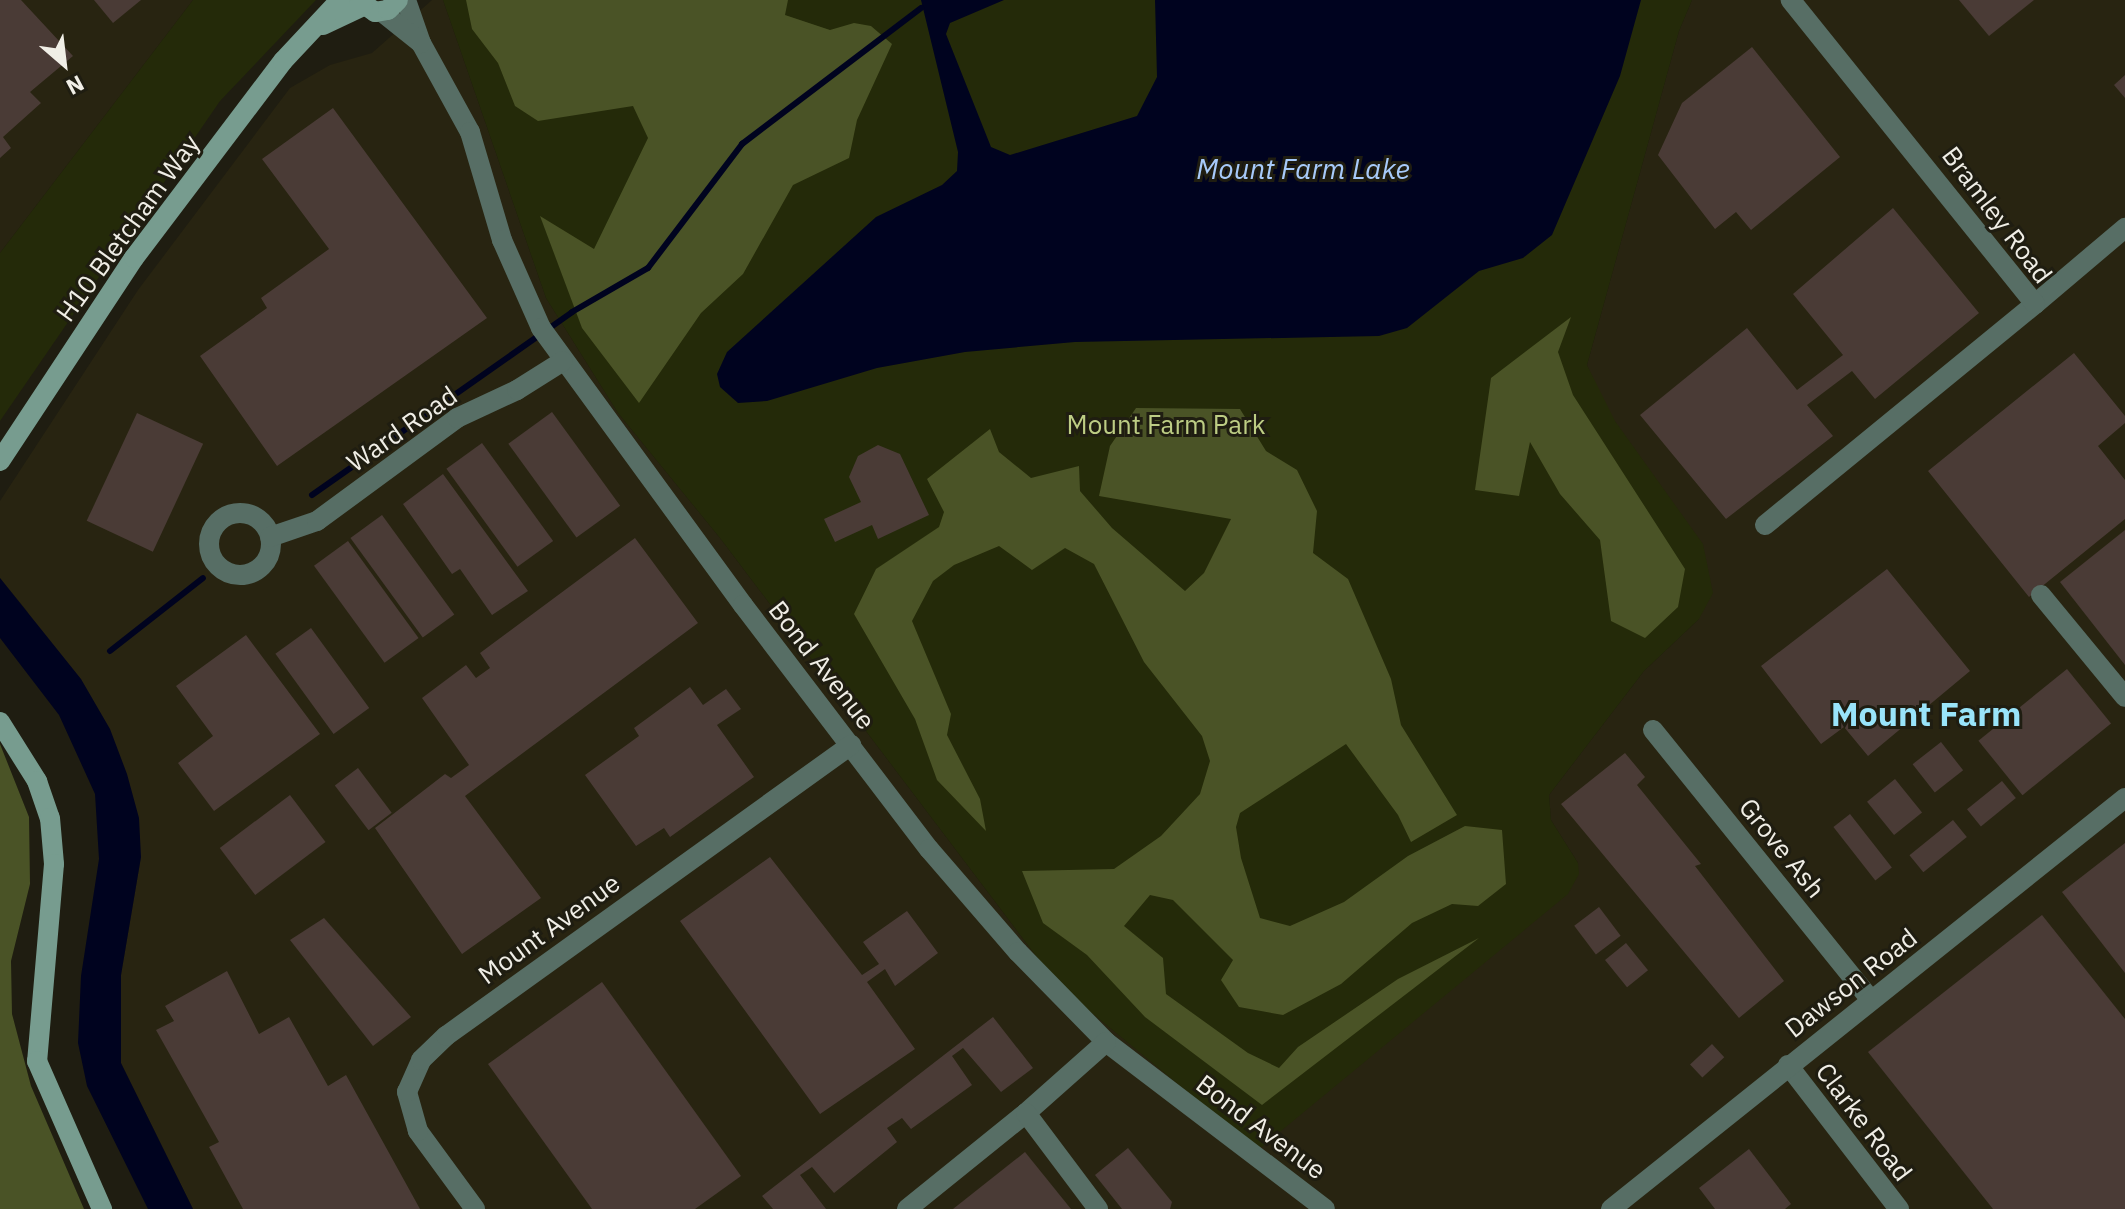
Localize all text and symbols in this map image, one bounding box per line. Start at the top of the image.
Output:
north arrow [24,24,104,104]
text: N [62,69,89,102]
street label: H10 Bletcham Way [50,129,206,327]
street label: Bramley Road [1935,140,2059,290]
water label: Mount Farm Lake [1196,152,1410,186]
street label: Ward Road [341,380,463,478]
park label: Mount Farm Park [1067,409,1265,441]
street label: Bond Avenue [762,595,882,735]
district label: Mount Farm [1831,694,2021,734]
street label: Grove Ash [1732,792,1832,904]
street label: Mount Avenue [472,867,626,991]
street label: Dawson Road [1779,922,1923,1044]
street label: Clarke Road [1809,1057,1919,1187]
street label: Bond Avenue [1190,1068,1332,1186]

